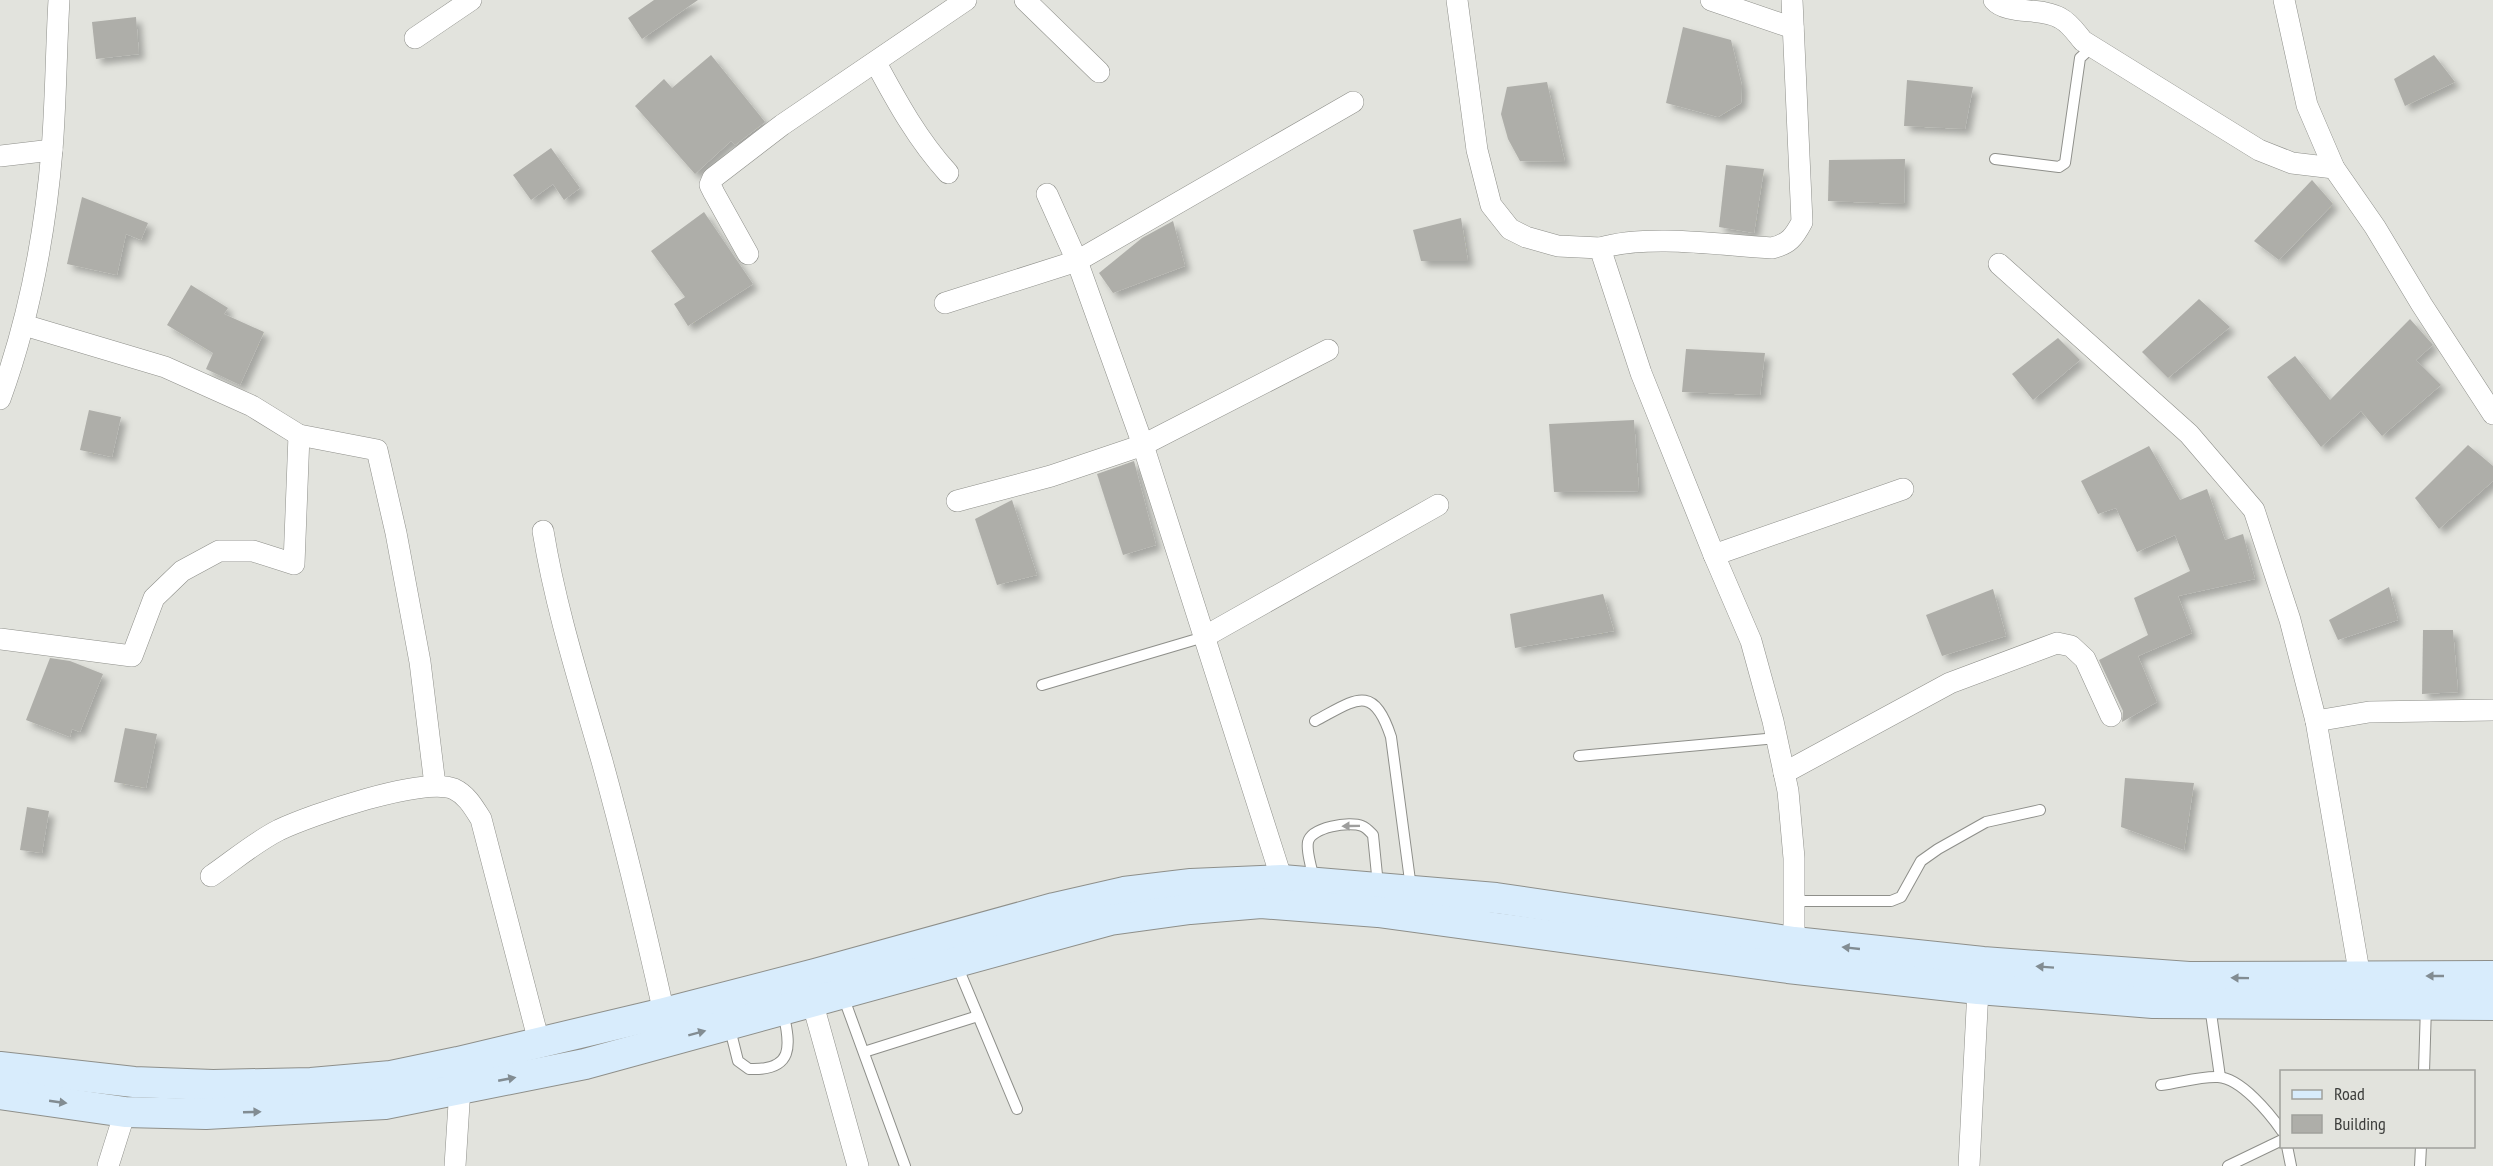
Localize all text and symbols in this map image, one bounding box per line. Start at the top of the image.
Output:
one-way arrow [1342,821,1361,831]
one-way arrow [1841,943,1860,953]
one-way arrow [2035,962,2054,972]
one-way arrow [2425,971,2444,981]
one-way arrow [2230,973,2249,983]
one-way arrow [688,1028,706,1038]
legend [2280,1070,2475,1148]
one-way arrow [498,1074,517,1083]
text: Road [2334,1082,2365,1105]
one-way arrow [49,1098,68,1107]
one-way arrow [243,1107,262,1117]
text: Building [2334,1112,2386,1135]

